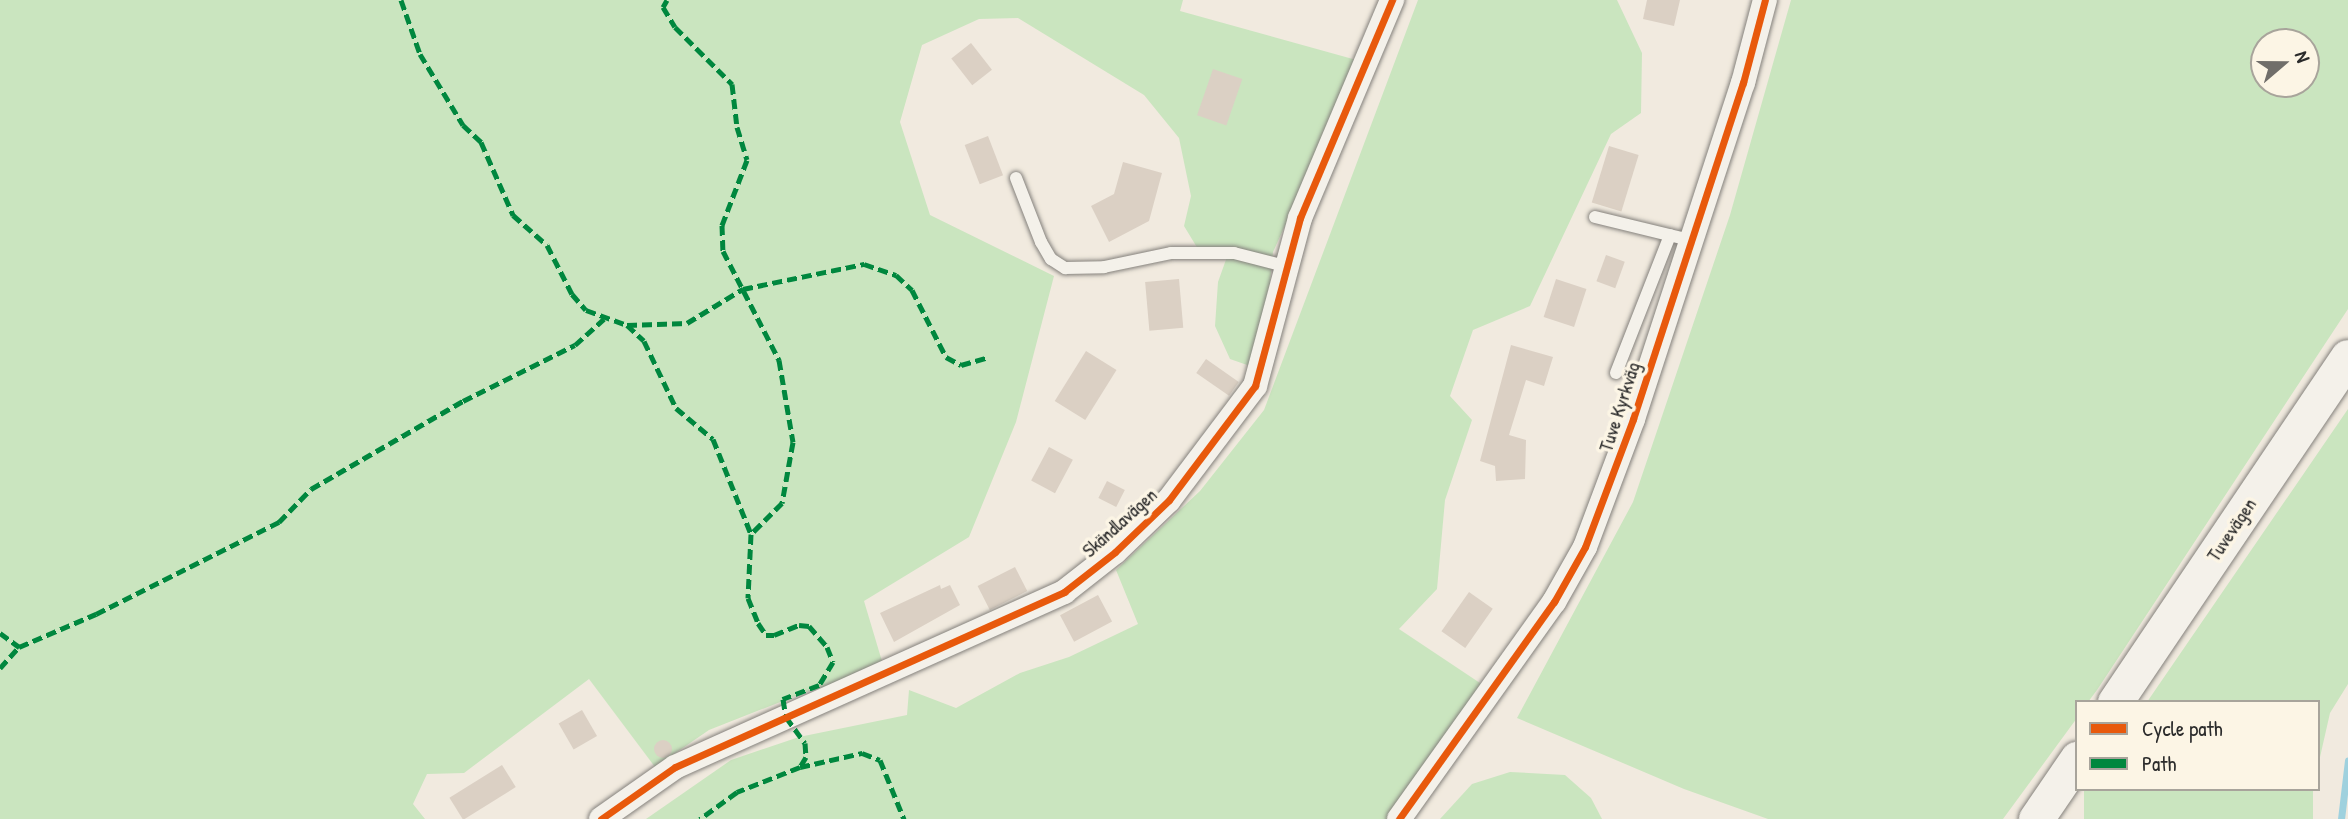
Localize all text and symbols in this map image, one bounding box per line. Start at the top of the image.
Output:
north arrow [2250,28,2320,98]
text: N [2289,47,2317,66]
street label: Tuve Kyrkväg [1595,359,1645,455]
street label: Skändlavägen [1078,484,1162,562]
street label: Tuvevägen [2203,494,2261,566]
legend [2075,700,2320,791]
text: Cycle path [2142,714,2223,743]
text: Path [2142,749,2176,778]

